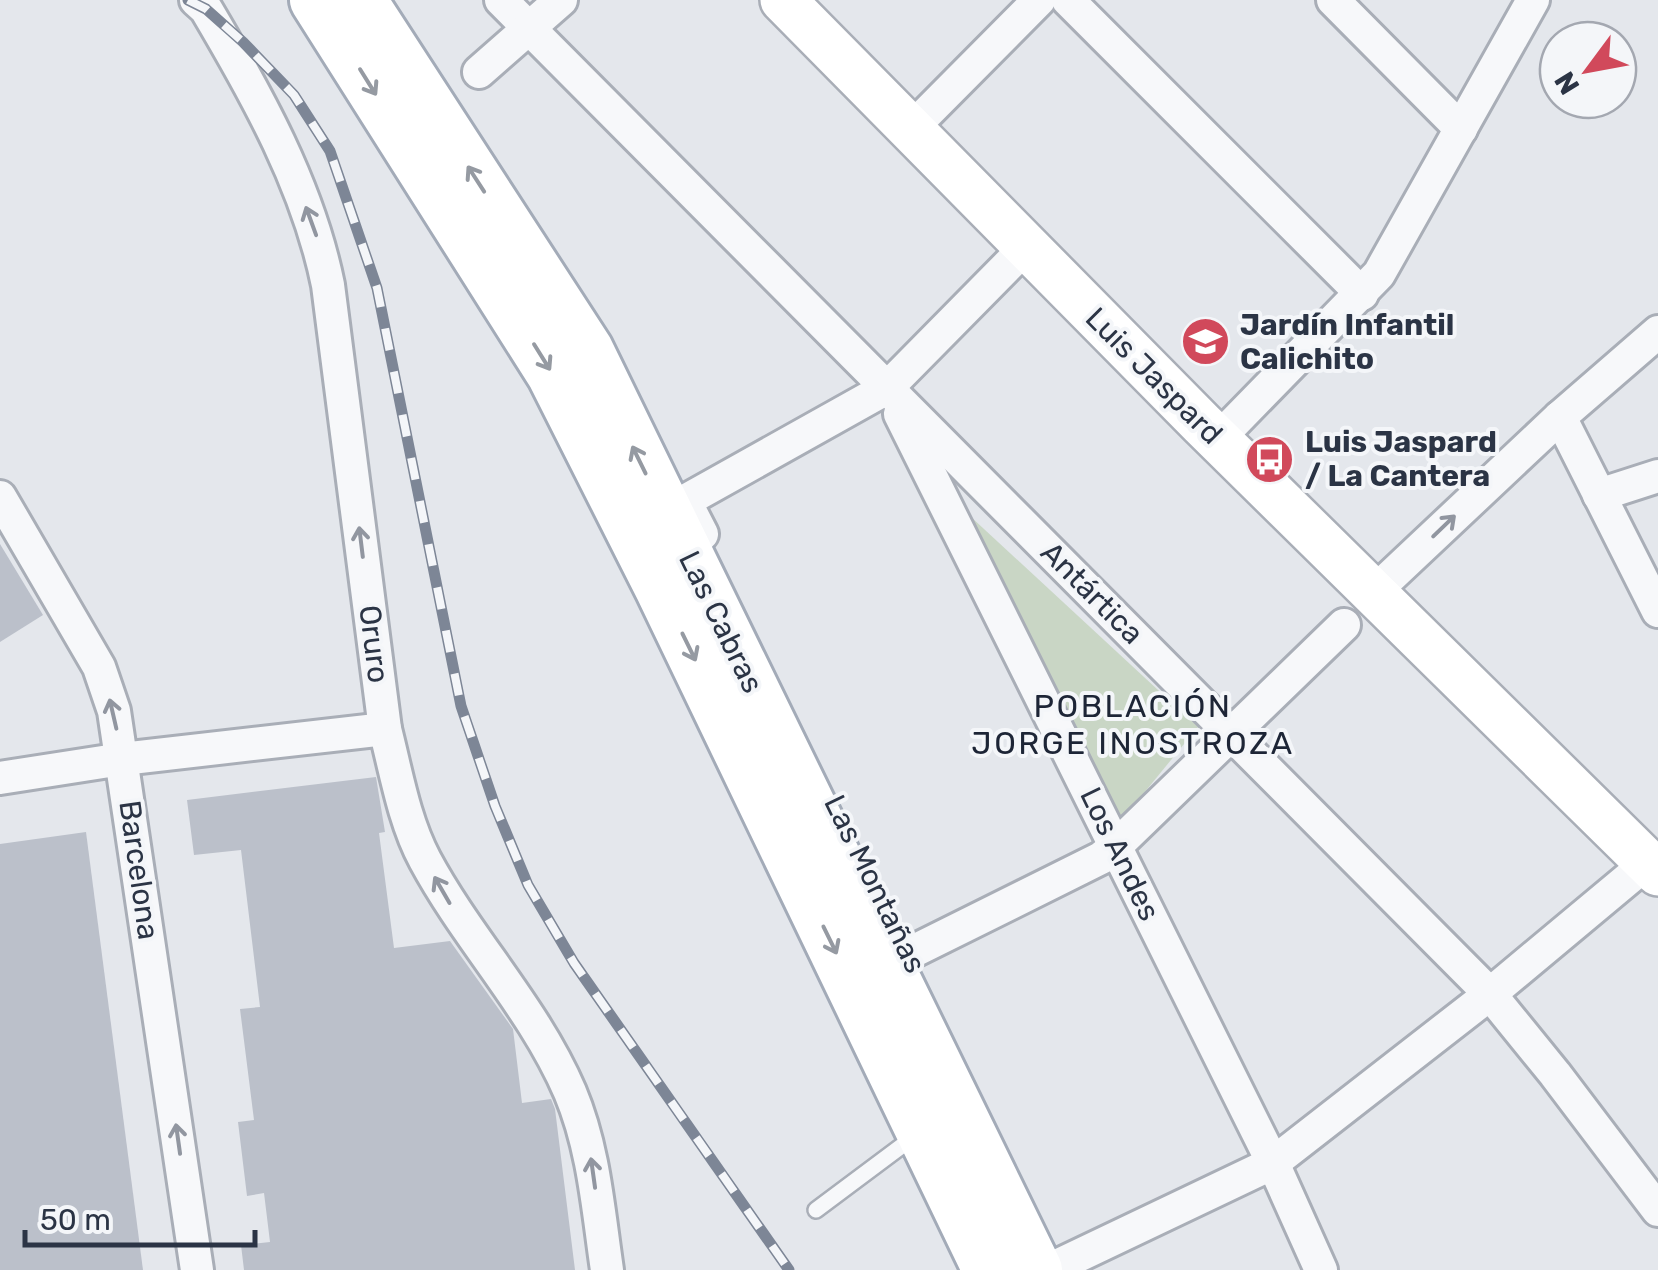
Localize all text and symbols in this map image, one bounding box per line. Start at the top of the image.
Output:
north arrow [1538,20,1638,120]
text: N [1548,66,1587,100]
one-way arrow [358,68,379,96]
one-way arrow [466,165,487,194]
one-way arrow [301,207,319,238]
street label: Luis Jaspard [1078,300,1230,452]
place label: Jardín Infantil Calichito [1240,307,1454,377]
school or university icon: Jardín Infantil Calichito [1179,316,1231,368]
one-way arrow [532,342,552,371]
place label: Luis Jaspard / La Cantera [1305,424,1497,494]
bus stop icon: Luis Jaspard / La Cantera [1244,433,1296,485]
one-way arrow [629,445,648,475]
one-way arrow [1432,514,1456,538]
one-way arrow [351,526,370,559]
street label: Antártica [1033,534,1151,652]
street label: Las Cabras [671,545,771,699]
street label: Oruro [351,603,397,685]
one-way arrow [681,631,700,661]
district label: POBLACIÓN JORGE INOSTROZA [971,687,1295,762]
one-way arrow [103,699,121,731]
street label: Los Andes [1072,781,1168,927]
street label: Las Montañas [816,789,934,979]
street label: Barcelona [111,798,167,942]
one-way arrow [432,875,452,905]
one-way arrow [821,924,840,954]
one-way arrow [168,1123,186,1156]
one-way arrow [584,1158,602,1190]
scale bar [25,1185,255,1247]
text: 50 m [40,1202,111,1238]

